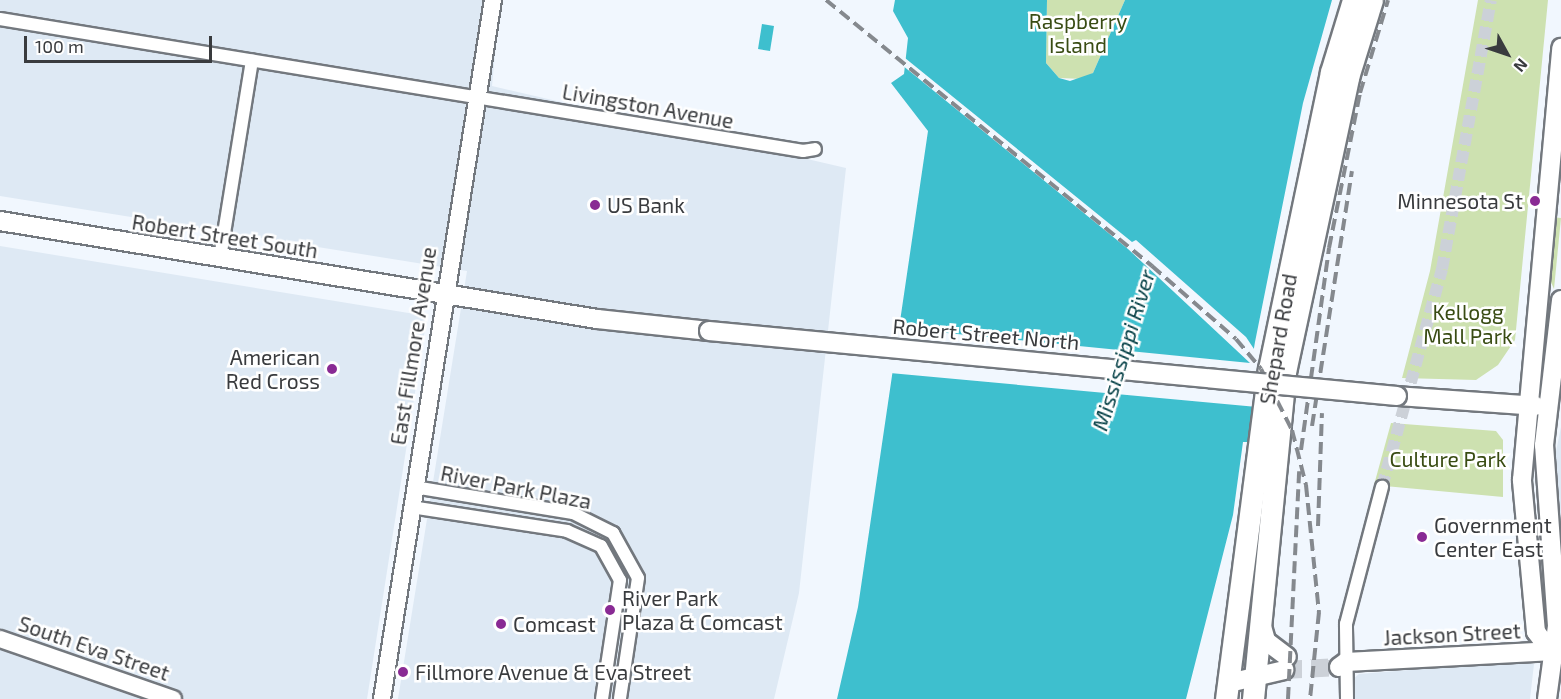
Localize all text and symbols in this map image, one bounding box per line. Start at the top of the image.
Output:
park label: Raspberry Island [1029,8,1127,58]
scale bar [27,24,214,62]
north arrow [1477,24,1537,84]
text: 100 m [35,35,84,57]
text: N [1510,55,1532,76]
street label: Livingston Avenue [560,78,736,134]
place label: Minnesota St [1397,188,1523,214]
place label: US Bank [607,192,685,218]
marker: Minnesota St [1528,194,1542,208]
marker: US Bank [588,198,602,212]
street label: Robert Street South [130,209,320,263]
street label: East Fillmore Avenue [385,245,441,447]
water label: Mississippi River [1086,266,1160,434]
street label: Shepard Road [1254,272,1302,406]
park label: Kellogg Mall Park [1423,299,1513,349]
street label: Robert Street North [891,313,1081,355]
place label: American Red Cross [226,344,320,394]
marker: American Red Cross [325,362,339,376]
park label: Culture Park [1389,446,1507,472]
street label: River Park Plaza [438,460,594,514]
place label: Government Center East [1434,512,1552,562]
marker: Government Center East [1415,530,1429,544]
place label: River Park Plaza & Comcast [622,585,783,635]
marker: River Park Plaza & Comcast [603,603,617,617]
street label: South Eva Street [15,610,173,686]
place label: Comcast [513,611,596,637]
marker: Comcast [494,617,508,631]
street label: Jackson Street [1383,618,1521,650]
place label: Fillmore Avenue & Eva Street [415,659,692,685]
marker: Fillmore Avenue & Eva Street [396,665,410,679]

